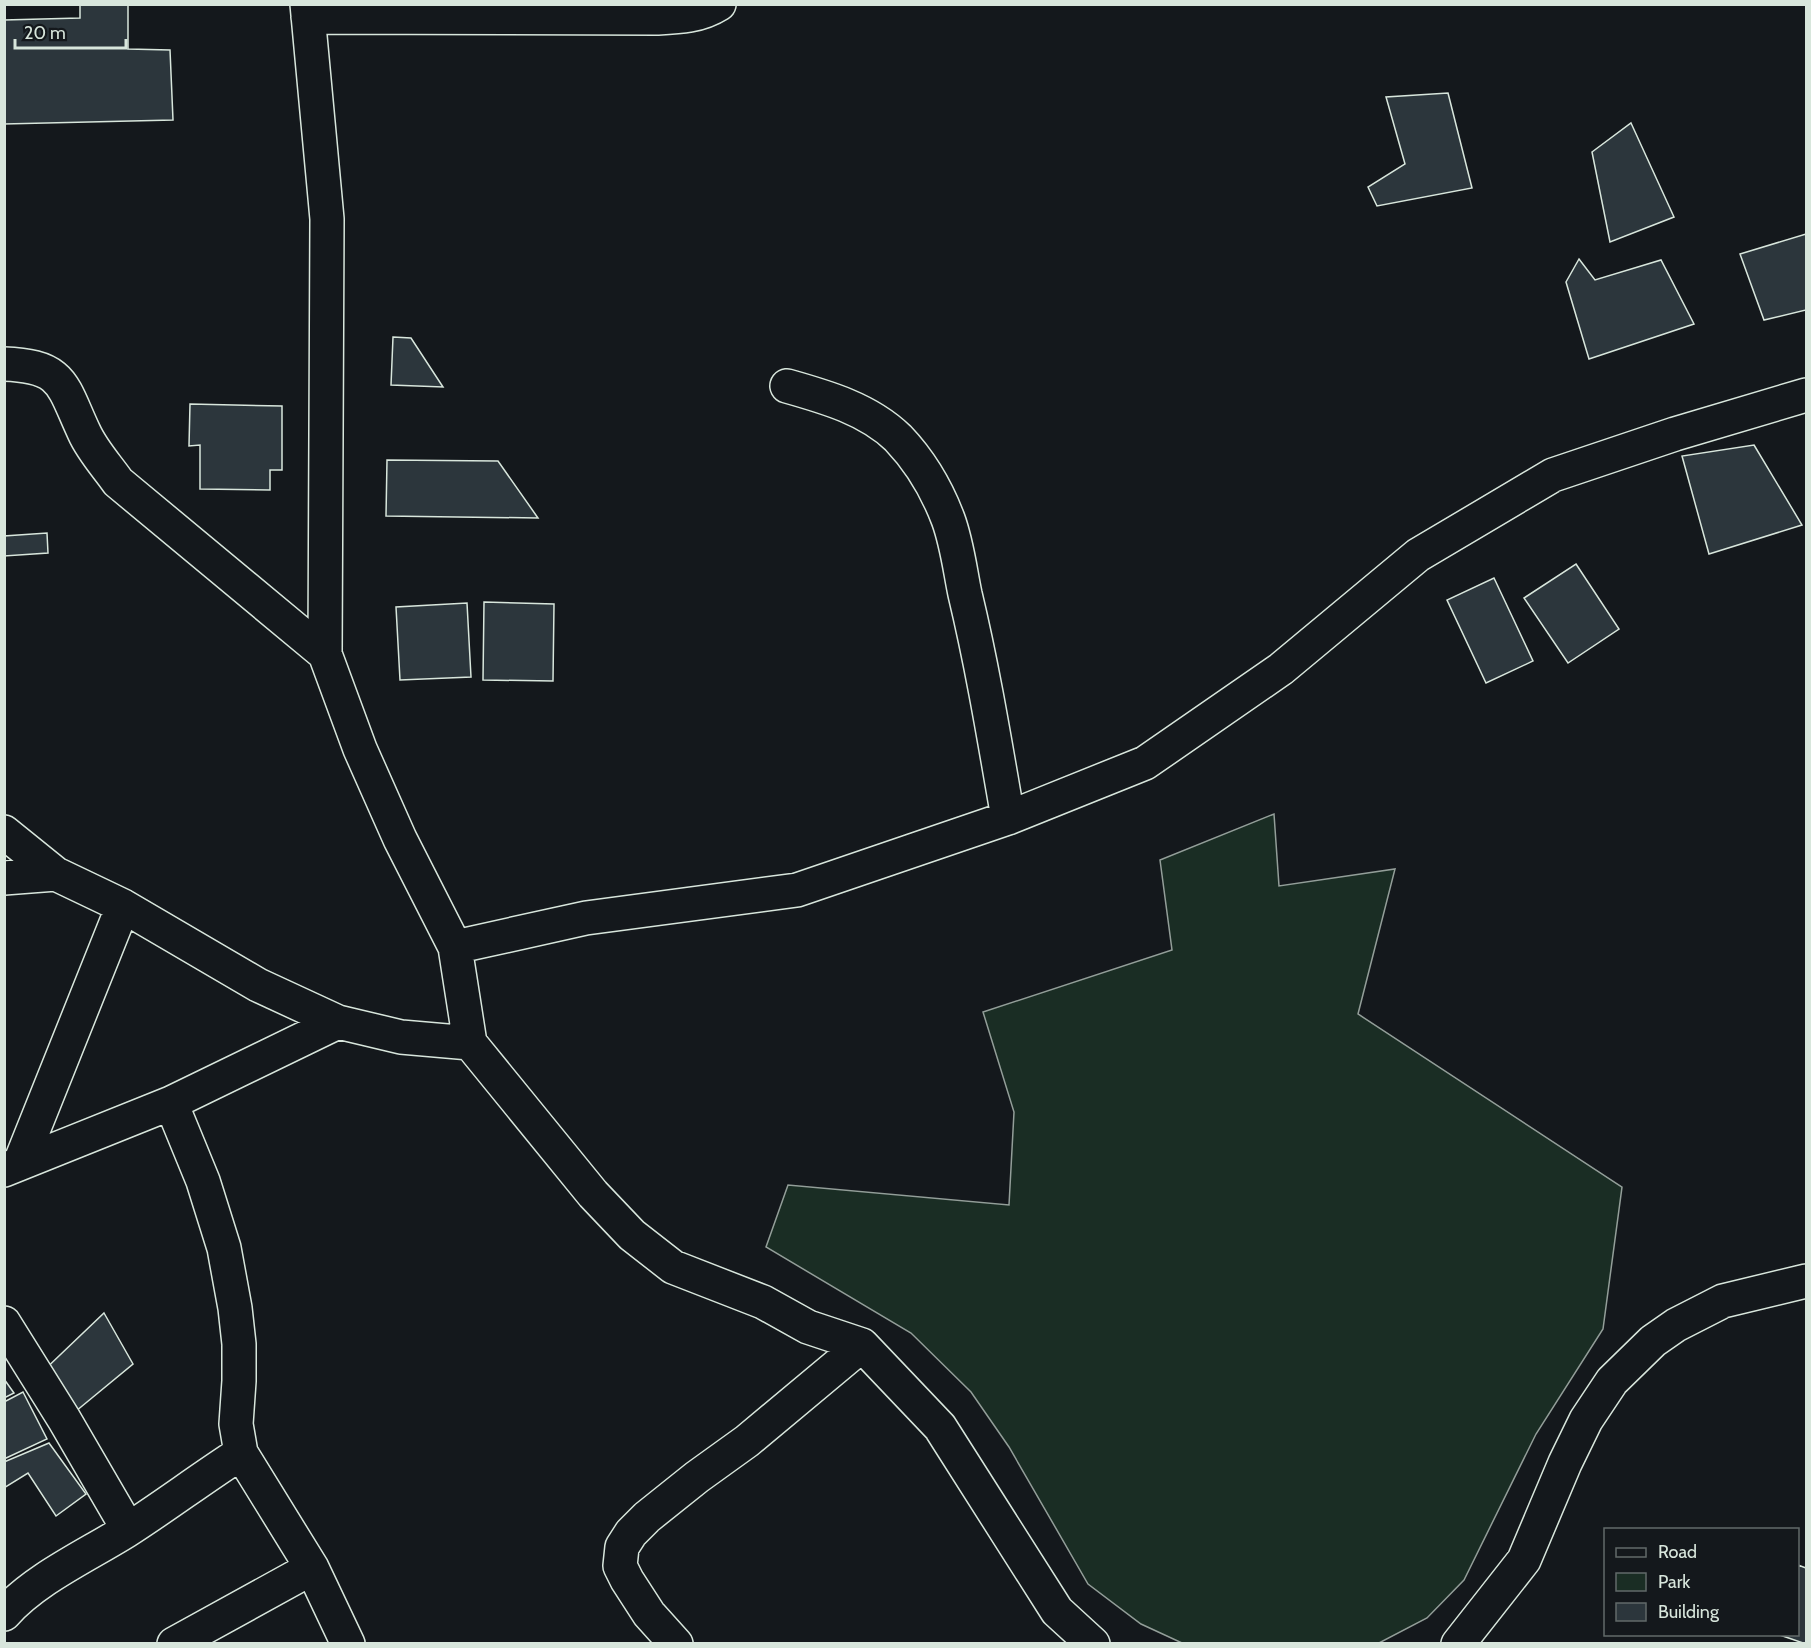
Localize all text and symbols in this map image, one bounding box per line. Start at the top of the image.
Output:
scale bar [15,12,126,50]
text: 20 m [24,22,66,44]
legend [1604,1528,1799,1636]
text: Road [1658,1541,1697,1563]
text: Park [1658,1571,1691,1593]
text: Building [1658,1601,1720,1623]

